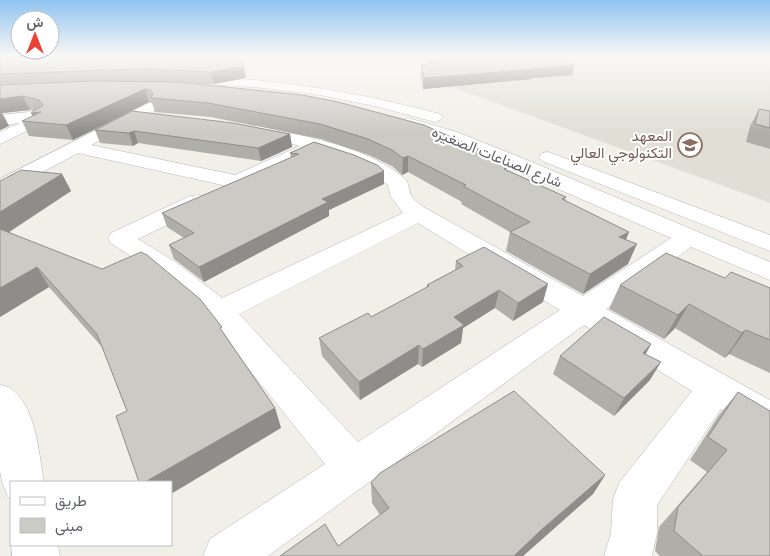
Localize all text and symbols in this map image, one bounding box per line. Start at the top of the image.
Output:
north arrow [10,10,60,60]
text: ش [27,14,44,31]
street label: شارع الصناعات الصغيره [428,123,565,193]
place label: المعهد التكنولوجي العالي [570,127,672,166]
school or university icon: المعهد التكنولوجي العالي [677,132,703,158]
legend [10,481,172,546]
text: طريق [55,492,87,511]
text: مبنى [55,517,83,536]

